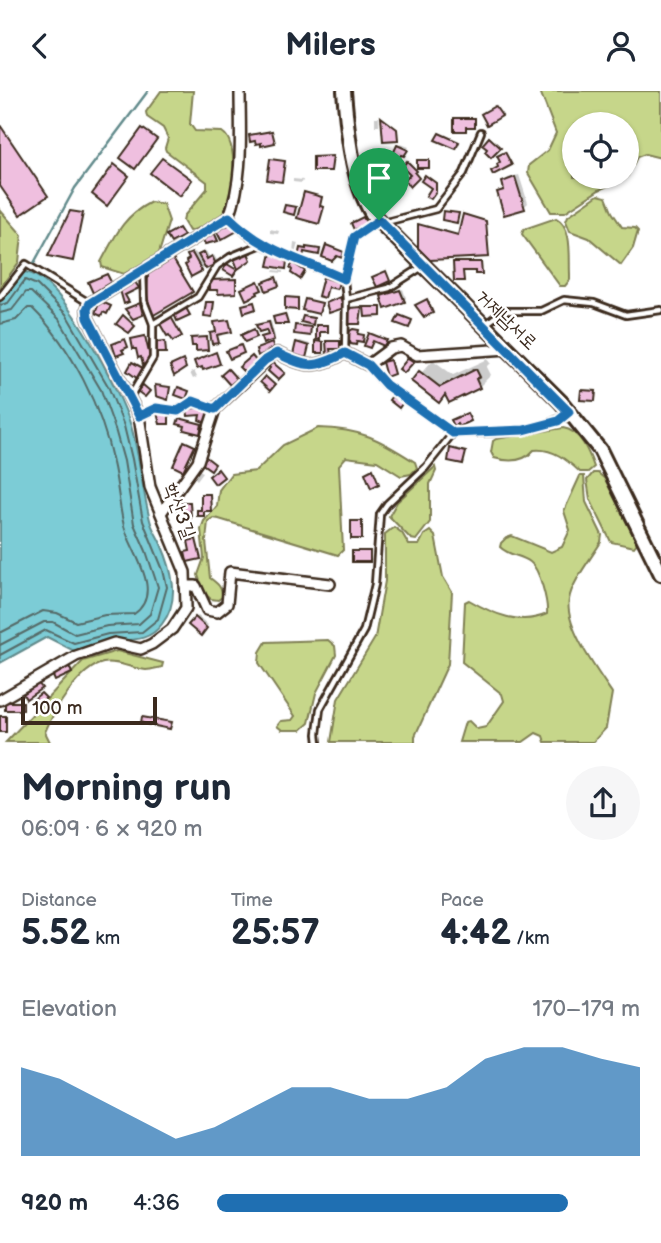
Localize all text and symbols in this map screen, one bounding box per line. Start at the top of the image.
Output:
text: Milers [285,26,376,65]
icon: back [21,27,59,65]
icon: person [602,27,640,65]
map controls [562,112,639,189]
button: locate [562,112,639,189]
pin [349,148,409,220]
icon: arrive [360,159,398,197]
street label: 거제남서로 [471,285,541,355]
street label: 학산3길 [158,480,200,542]
scale bar [21,694,158,725]
text: 100 m [32,697,83,720]
text: Morning run [21,766,232,811]
button: share [566,766,640,840]
text: 06:09 · 6 × 920 m [21,815,202,843]
text: Distance [21,889,97,912]
text: Time [231,889,273,912]
text: Pace [440,889,484,912]
text: 5.52 [21,912,90,955]
text: 25:57 [231,912,320,955]
text: 4:42 [440,912,511,955]
text: km [90,927,120,950]
text: /km [511,927,550,950]
text: Elevation [21,995,117,1023]
text: 170–179 m [532,995,640,1023]
text: 920 m [21,1189,88,1217]
text: 4:36 [133,1189,180,1217]

